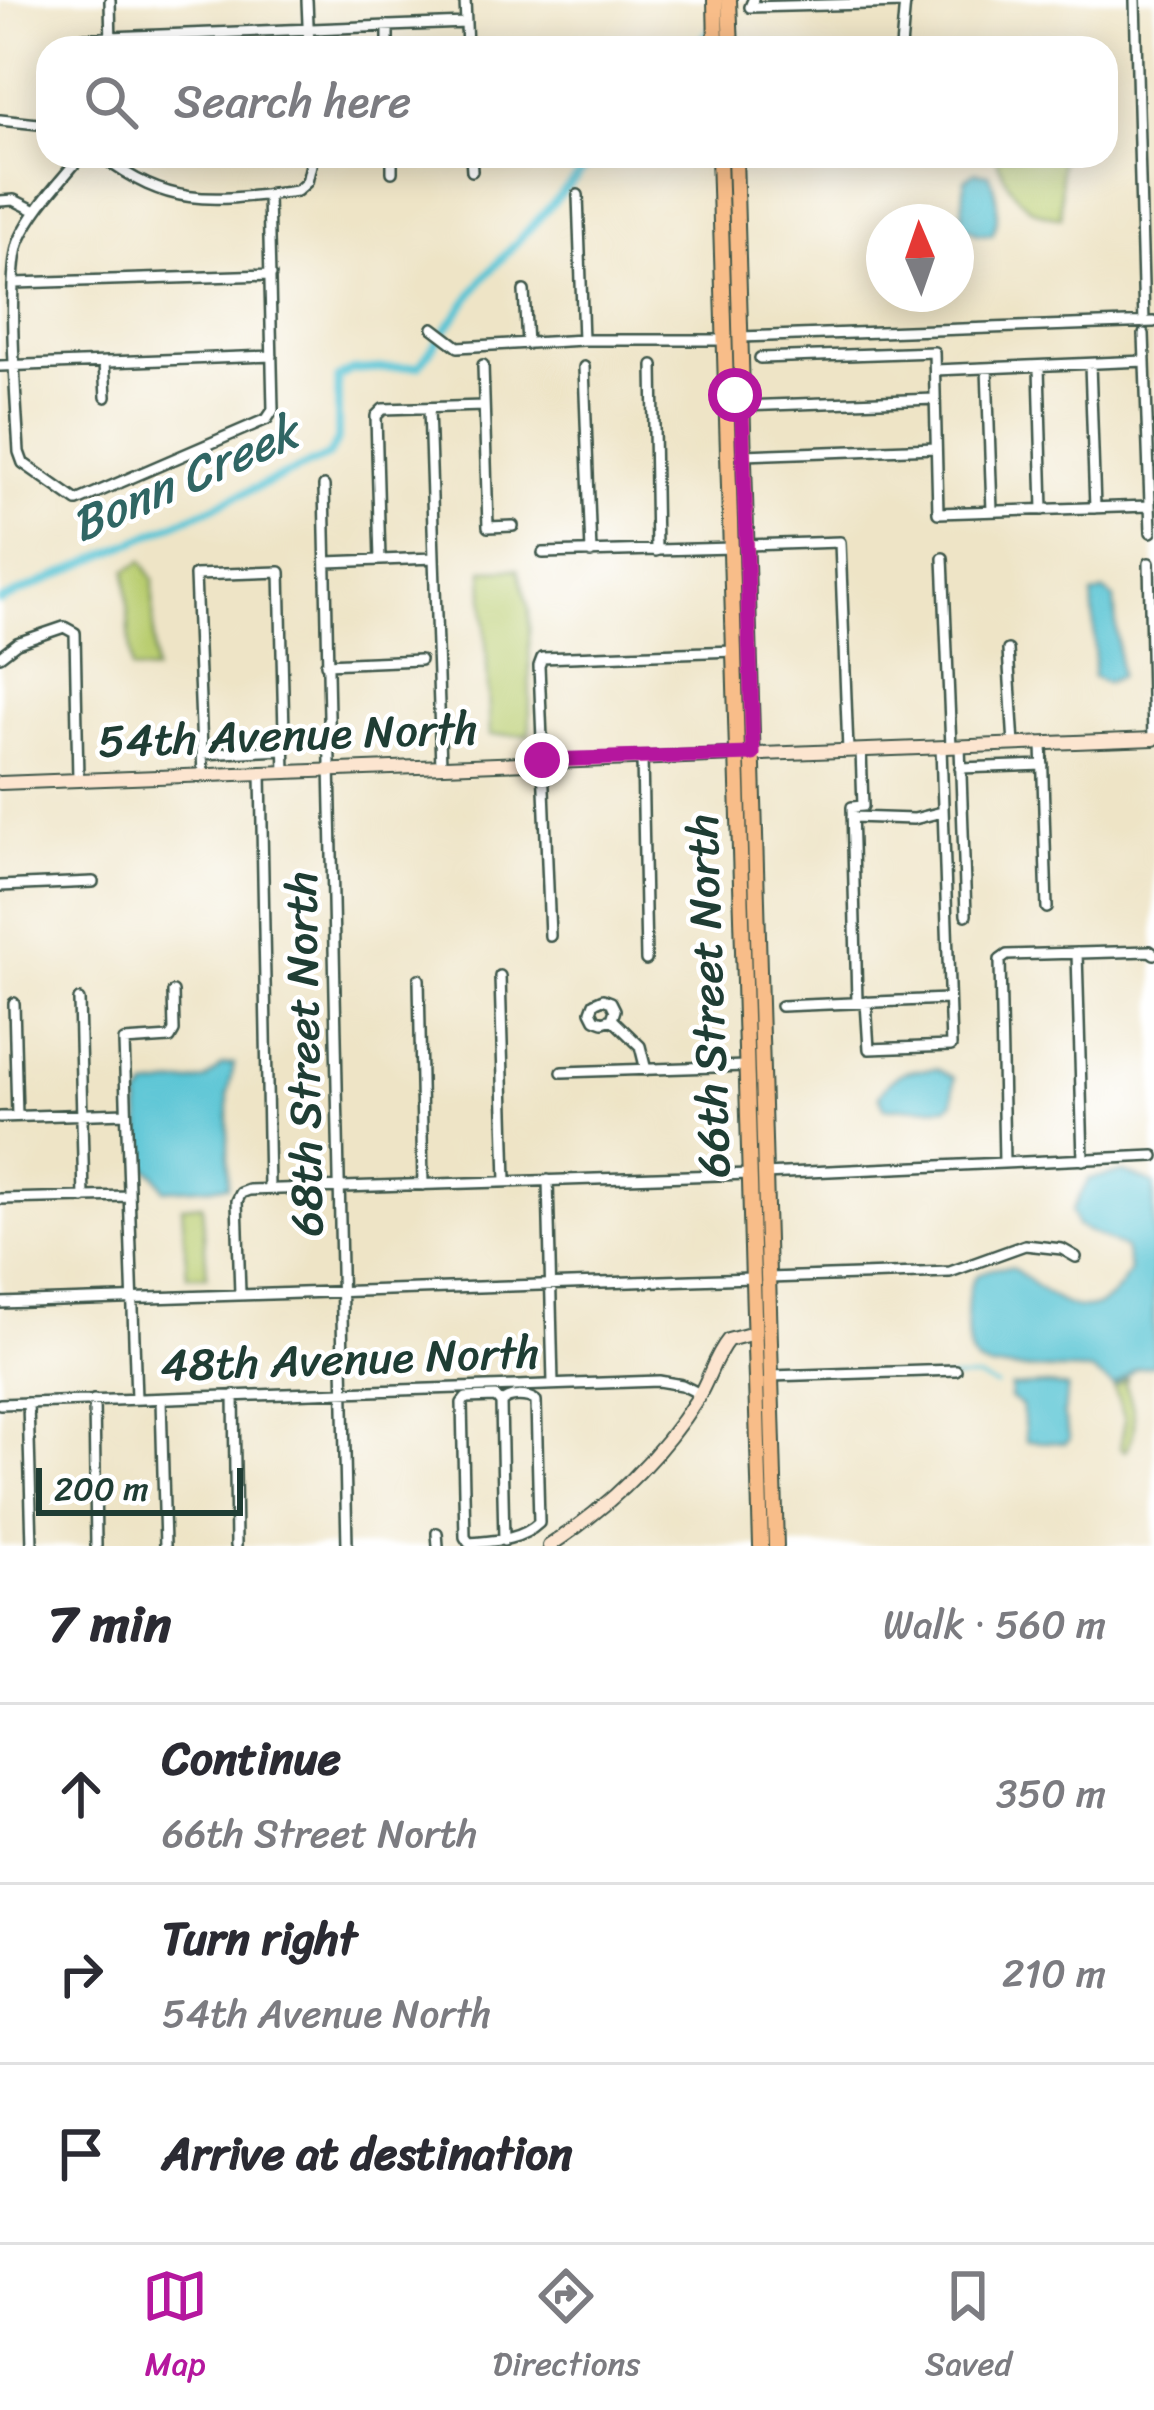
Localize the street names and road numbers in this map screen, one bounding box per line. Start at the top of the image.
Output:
street label: 54th Avenue North [97,688,479,782]
street label: 66th Street North [662,813,754,1179]
street label: 68th Street North [261,871,347,1237]
street label: 48th Avenue North [159,1312,541,1406]

